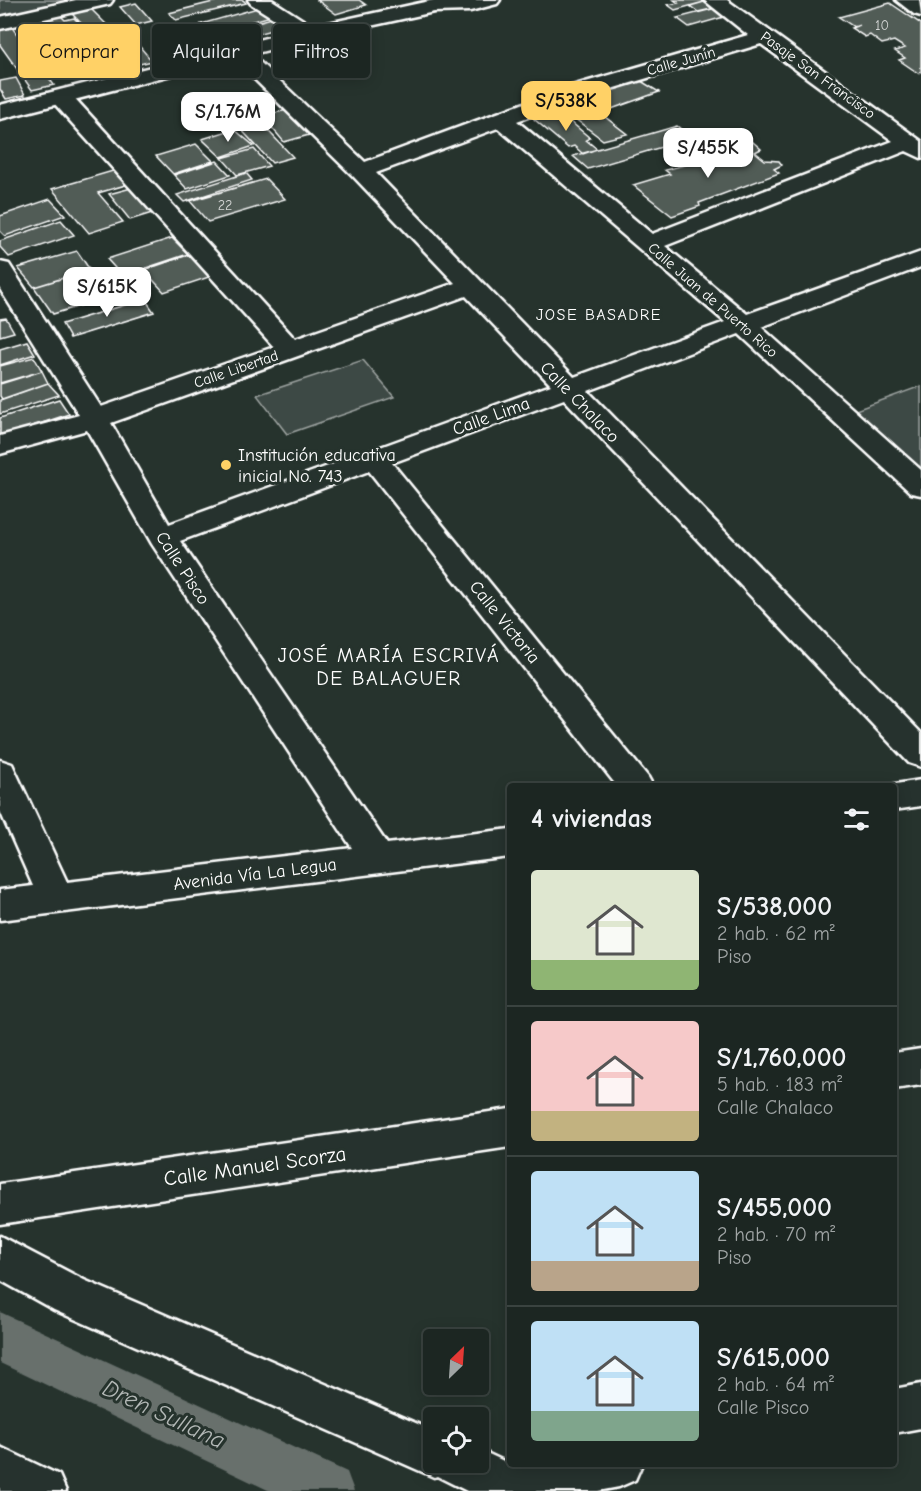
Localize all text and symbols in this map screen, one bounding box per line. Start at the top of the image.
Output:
house number: 10 [875,17,889,34]
chip: Comprar [18,24,140,78]
chip: Alquilar [152,24,261,78]
chip: Filtros [273,24,370,78]
street label: Pasaje San Francisco [757,27,879,123]
street label: Calle Junín [645,43,717,79]
pin: S/538K [517,81,615,132]
text: S/538K [535,89,597,112]
pin: S/1.76M [173,92,283,143]
text: S/1.76M [195,100,261,123]
pin: S/455K [659,128,757,179]
text: S/455K [677,136,739,159]
house number: 22 [218,197,232,214]
street label: Calle Juan de Puerto Rico [644,239,782,361]
pin: S/615K [58,267,156,318]
text: S/615K [77,275,137,298]
district label: JOSE BASADRE [536,306,662,324]
street label: Calle Libertad [191,346,281,392]
street label: Calle Chalaco [536,357,624,447]
street label: Calle Lima [450,393,533,440]
place label: Institución educativa inicial No. 743 [238,445,396,487]
marker: Institución educativa inicial No. 743 [219,458,233,472]
street label: Calle Pisco [151,528,214,609]
street label: Calle Victoria [465,577,544,668]
district label: JOSÉ MARÍA ESCRIVÁ DE BALAGUER [278,643,500,690]
icon: filters [840,803,873,836]
text: 4 viviendas [531,804,652,834]
street label: Avenida Vía La Legua [172,854,338,895]
text: S/538,000 [717,892,832,922]
icon: home [579,894,651,966]
text: 2 hab. · 62 m² [717,922,835,945]
text: Piso [717,945,752,968]
text: S/1,760,000 [717,1043,846,1073]
icon: home [579,1045,651,1117]
text: 5 hab. · 183 m² [717,1073,842,1096]
text: Calle Chalaco [717,1096,833,1119]
street label: Calle Manuel Scorza [162,1141,348,1191]
text: S/455,000 [717,1193,832,1223]
icon: home [579,1195,651,1267]
text: 2 hab. · 70 m² [717,1223,835,1246]
text: Piso [717,1246,752,1269]
north arrow [423,1329,489,1395]
map controls [423,1329,489,1473]
text: S/615,000 [717,1343,830,1373]
icon: home [579,1345,651,1417]
text: 2 hab. · 64 m² [717,1373,834,1396]
water label: Dren Sullana [98,1374,230,1454]
text: Calle Pisco [717,1396,809,1419]
button: locate [423,1407,489,1473]

